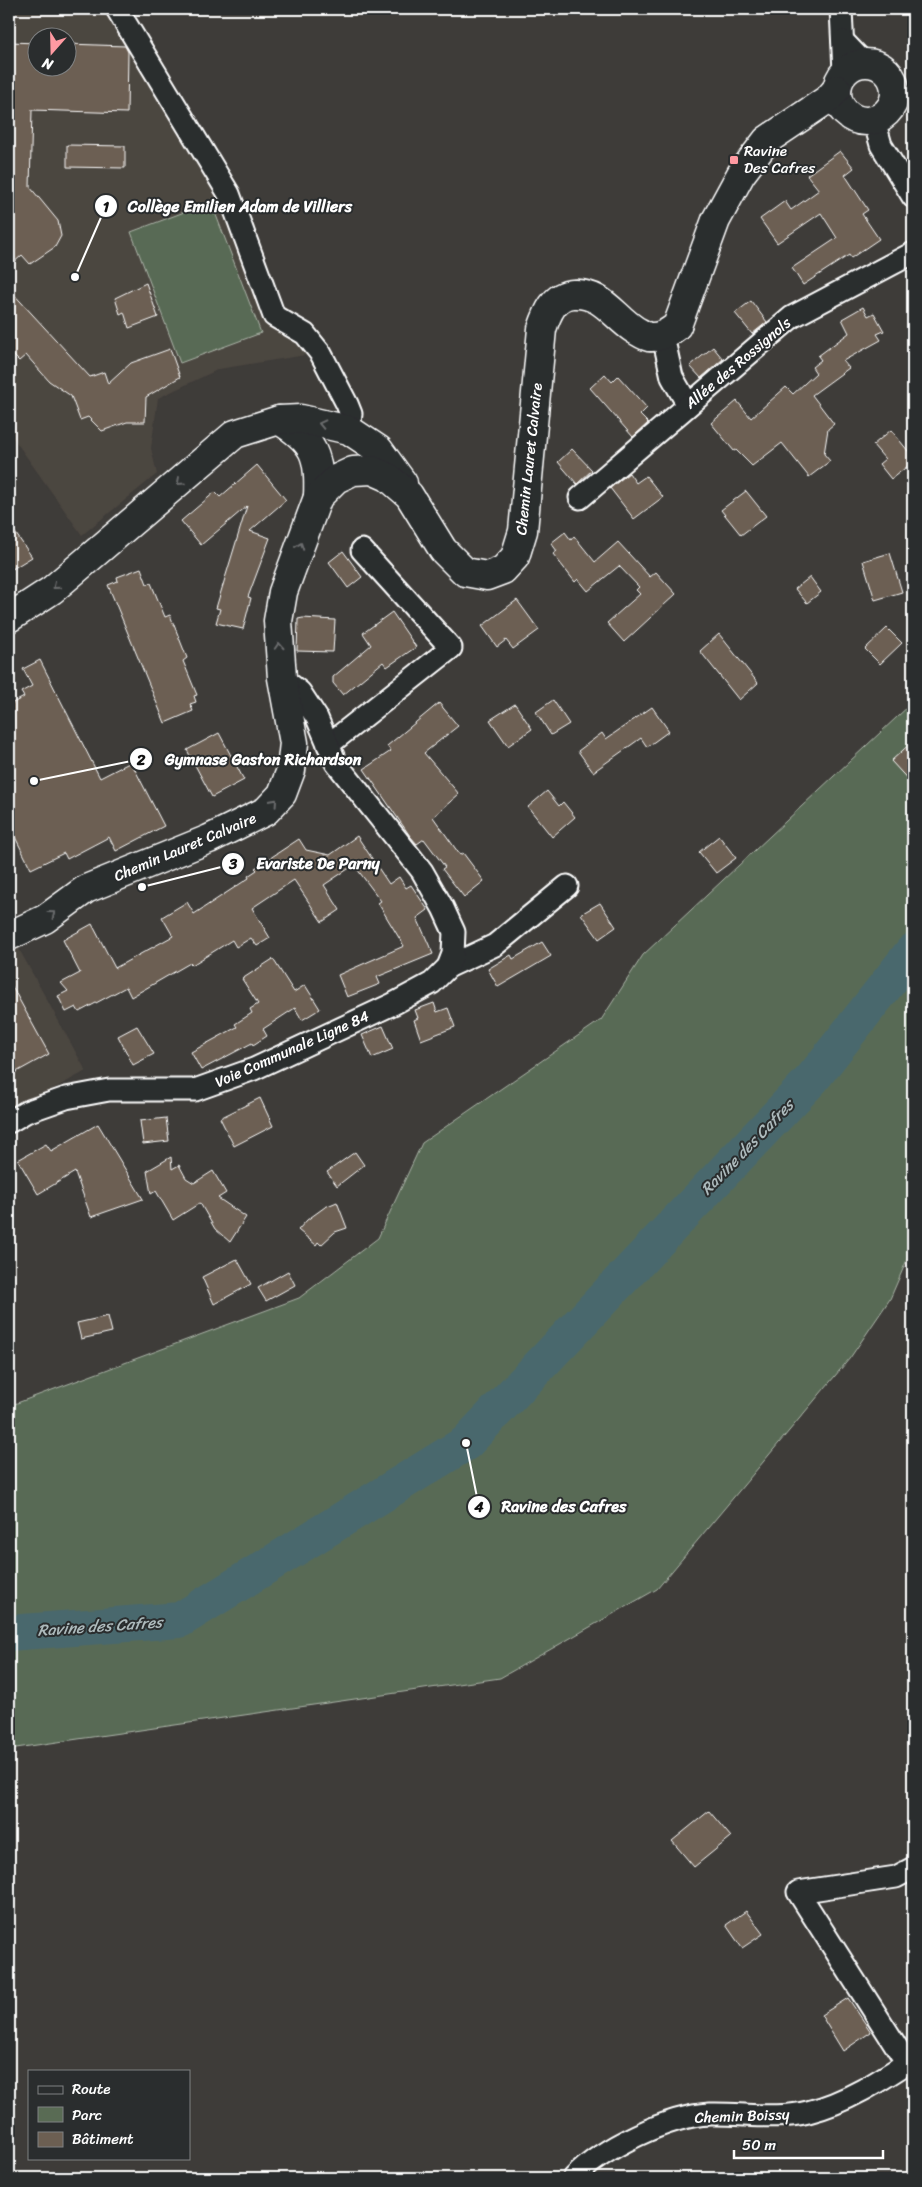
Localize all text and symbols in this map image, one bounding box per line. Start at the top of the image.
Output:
north arrow [28,28,78,78]
text: N [39,50,57,77]
place label: Ravine Des Cafres [744,138,815,181]
marker: Ravine Des Cafres [728,154,740,166]
callout: Collège Emilien Adam de Villiers [93,191,363,222]
text: Collège Emilien Adam de Villiers [127,192,353,221]
text: 1 [103,194,110,220]
street label: Allée des Rossignols [678,310,797,416]
street label: Chemin Lauret Calvaire [508,382,550,536]
one-way arrow [318,419,327,430]
one-way arrow [177,476,186,485]
one-way arrow [294,542,304,550]
one-way arrow [53,581,62,589]
one-way arrow [274,642,285,650]
callout: Gymnase Gaston Richardson [129,744,372,775]
text: Gymnase Gaston Richardson [164,745,362,774]
text: 2 [136,747,146,773]
one-way arrow [268,799,277,808]
street label: Chemin Lauret Calvaire [110,805,260,889]
callout: Evariste De Parny [221,848,390,879]
text: Evariste De Parny [256,849,381,878]
text: 3 [228,851,238,877]
one-way arrow [46,911,55,919]
street label: Voie Communale Ligne 84 [211,1003,373,1095]
water label: Ravine des Cafres [693,1090,803,1202]
callout: Ravine des Cafres [466,1491,636,1522]
text: Ravine des Cafres [501,1492,627,1521]
text: 4 [473,1494,484,1520]
water label: Ravine des Cafres [37,1607,166,1645]
legend [28,2070,190,2160]
text: Route [72,2076,111,2102]
street label: Chemin Boissy [694,2101,790,2131]
text: Parc [72,2102,102,2128]
text: Bâtiment [72,2126,134,2152]
scale bar [734,2127,883,2159]
text: 50 m [742,2132,777,2158]

